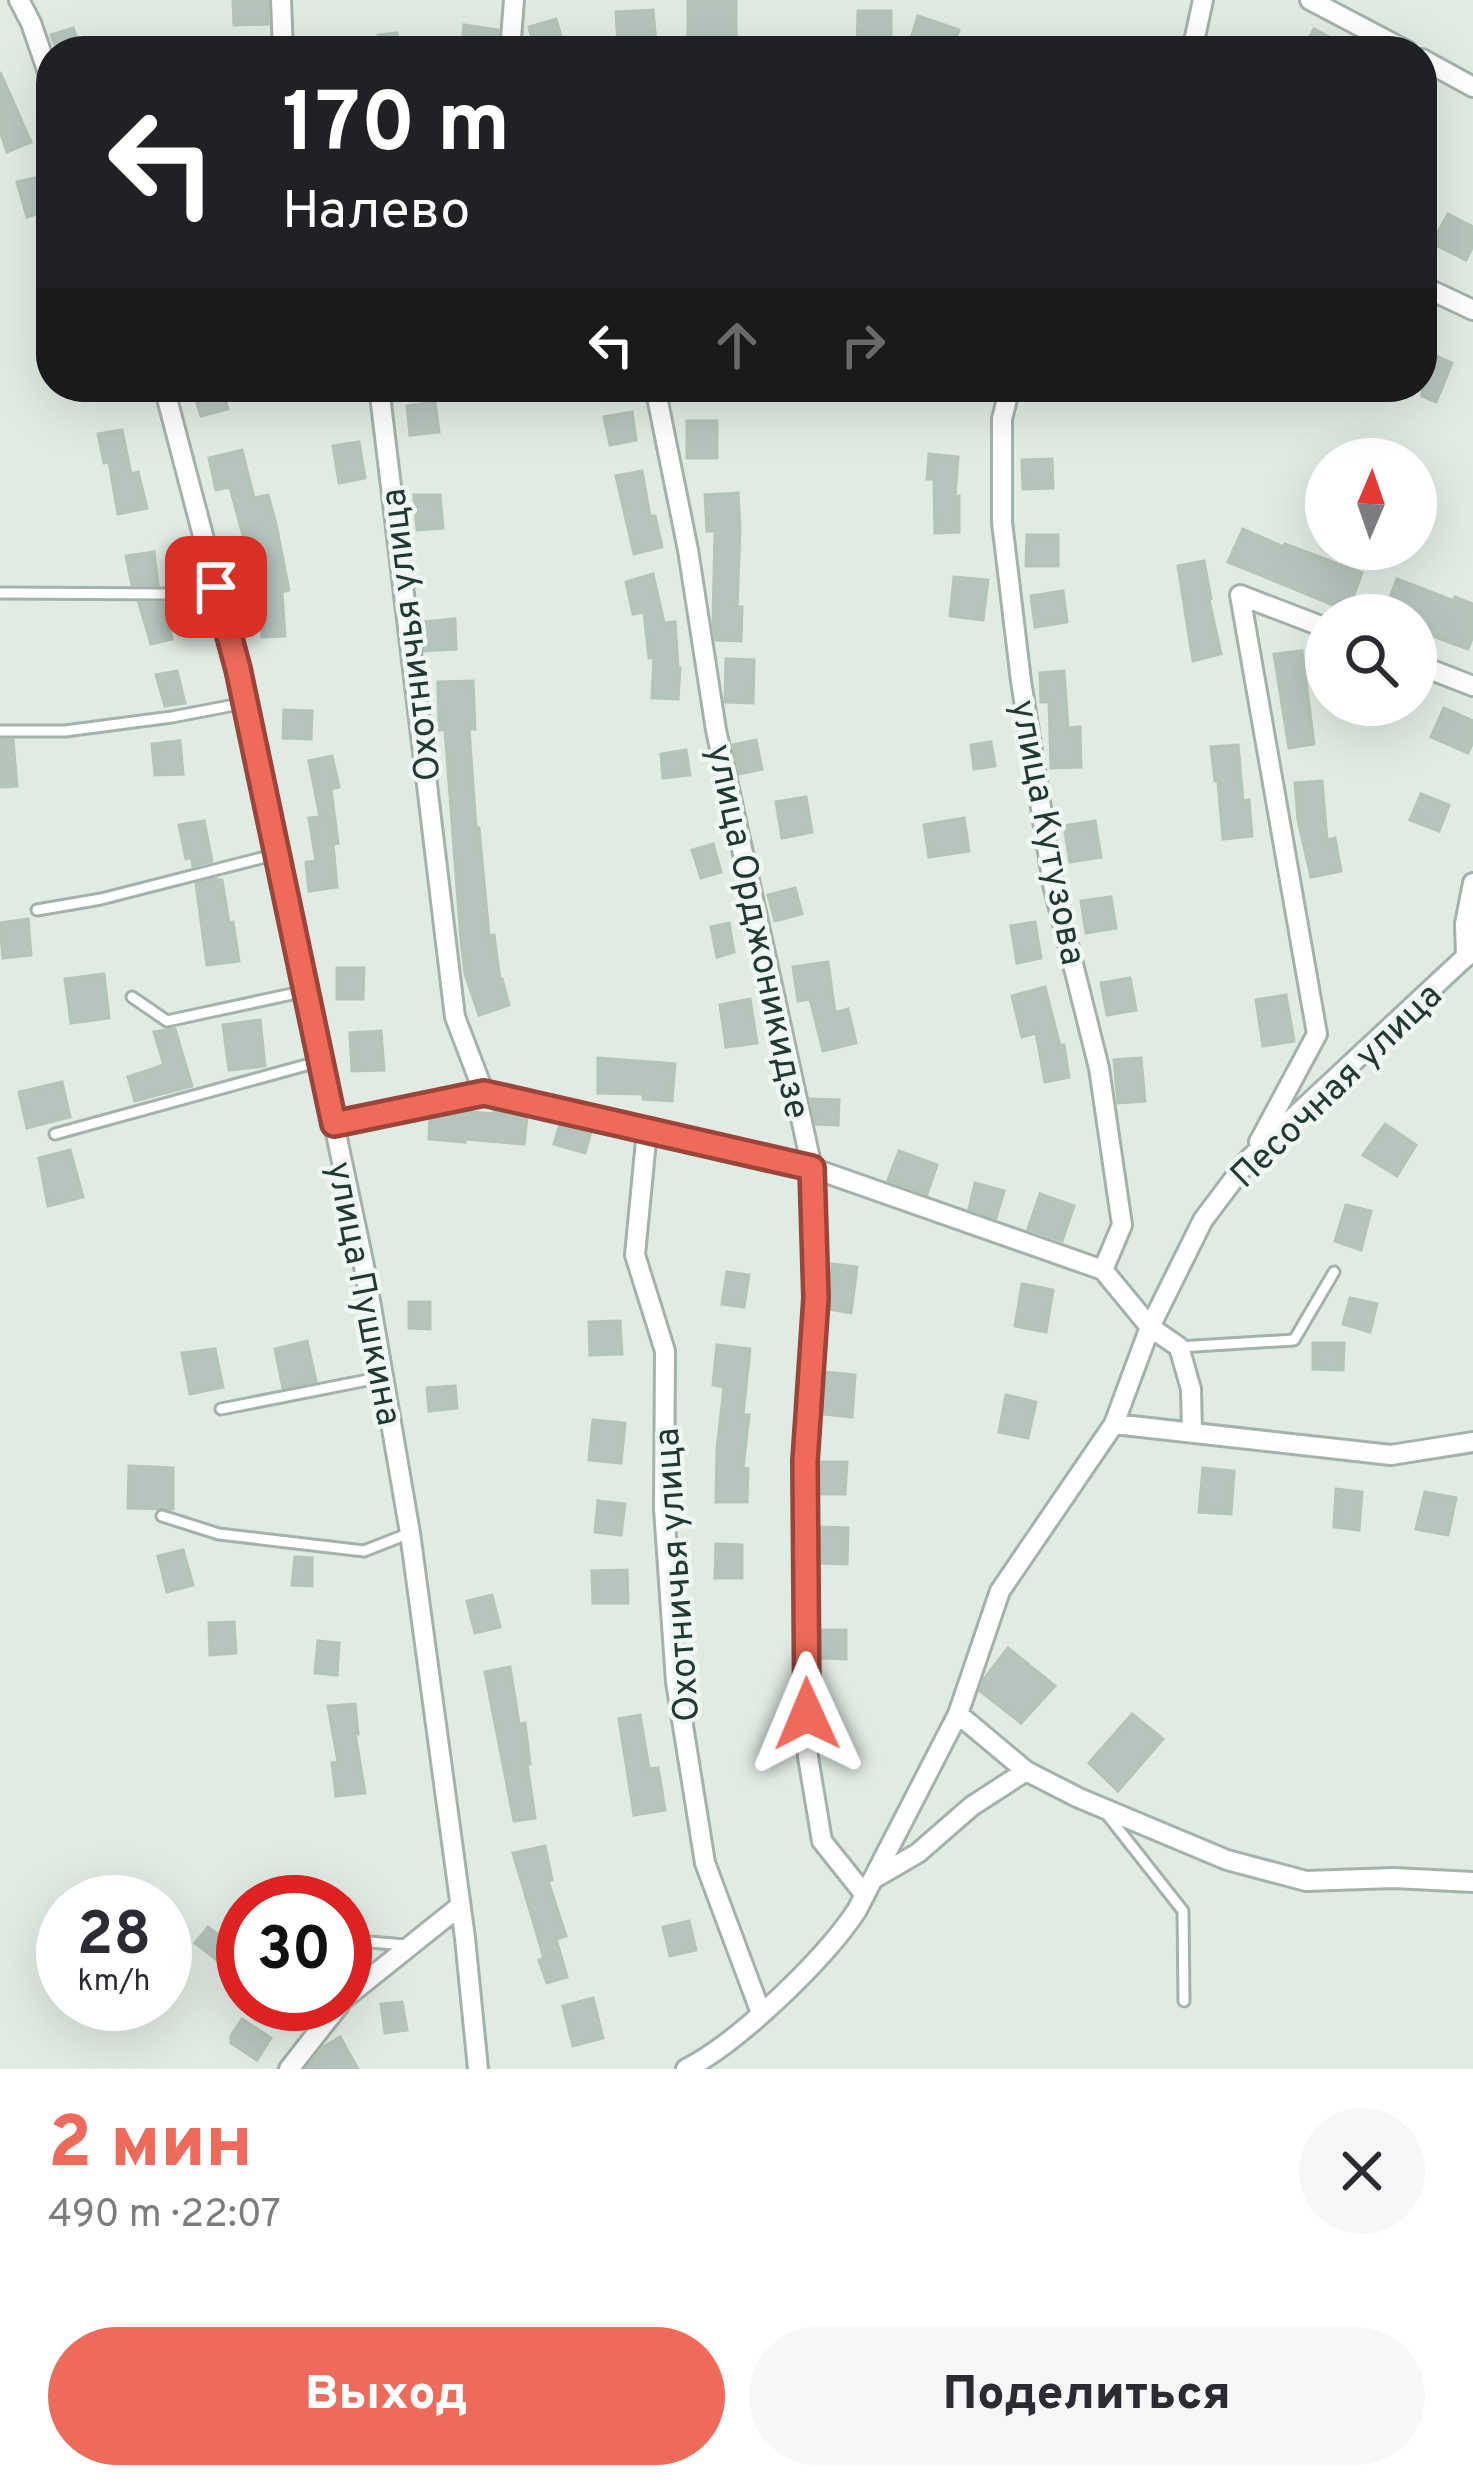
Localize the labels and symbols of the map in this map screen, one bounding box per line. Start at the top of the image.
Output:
north arrow [1305,438,1437,570]
street label: Охотничья улица [372,485,454,784]
pin [165,536,267,638]
street label: улица Кутузова [998,696,1094,969]
street label: улица Орджоникидзе [694,740,818,1123]
street label: Песочная улица [1222,974,1453,1200]
street label: улица Пушкина [314,1158,410,1430]
street label: Охотничья улица [646,1426,712,1723]
position arrow [744,1651,870,1777]
speed limit sign: 30 [216,1875,372,2031]

